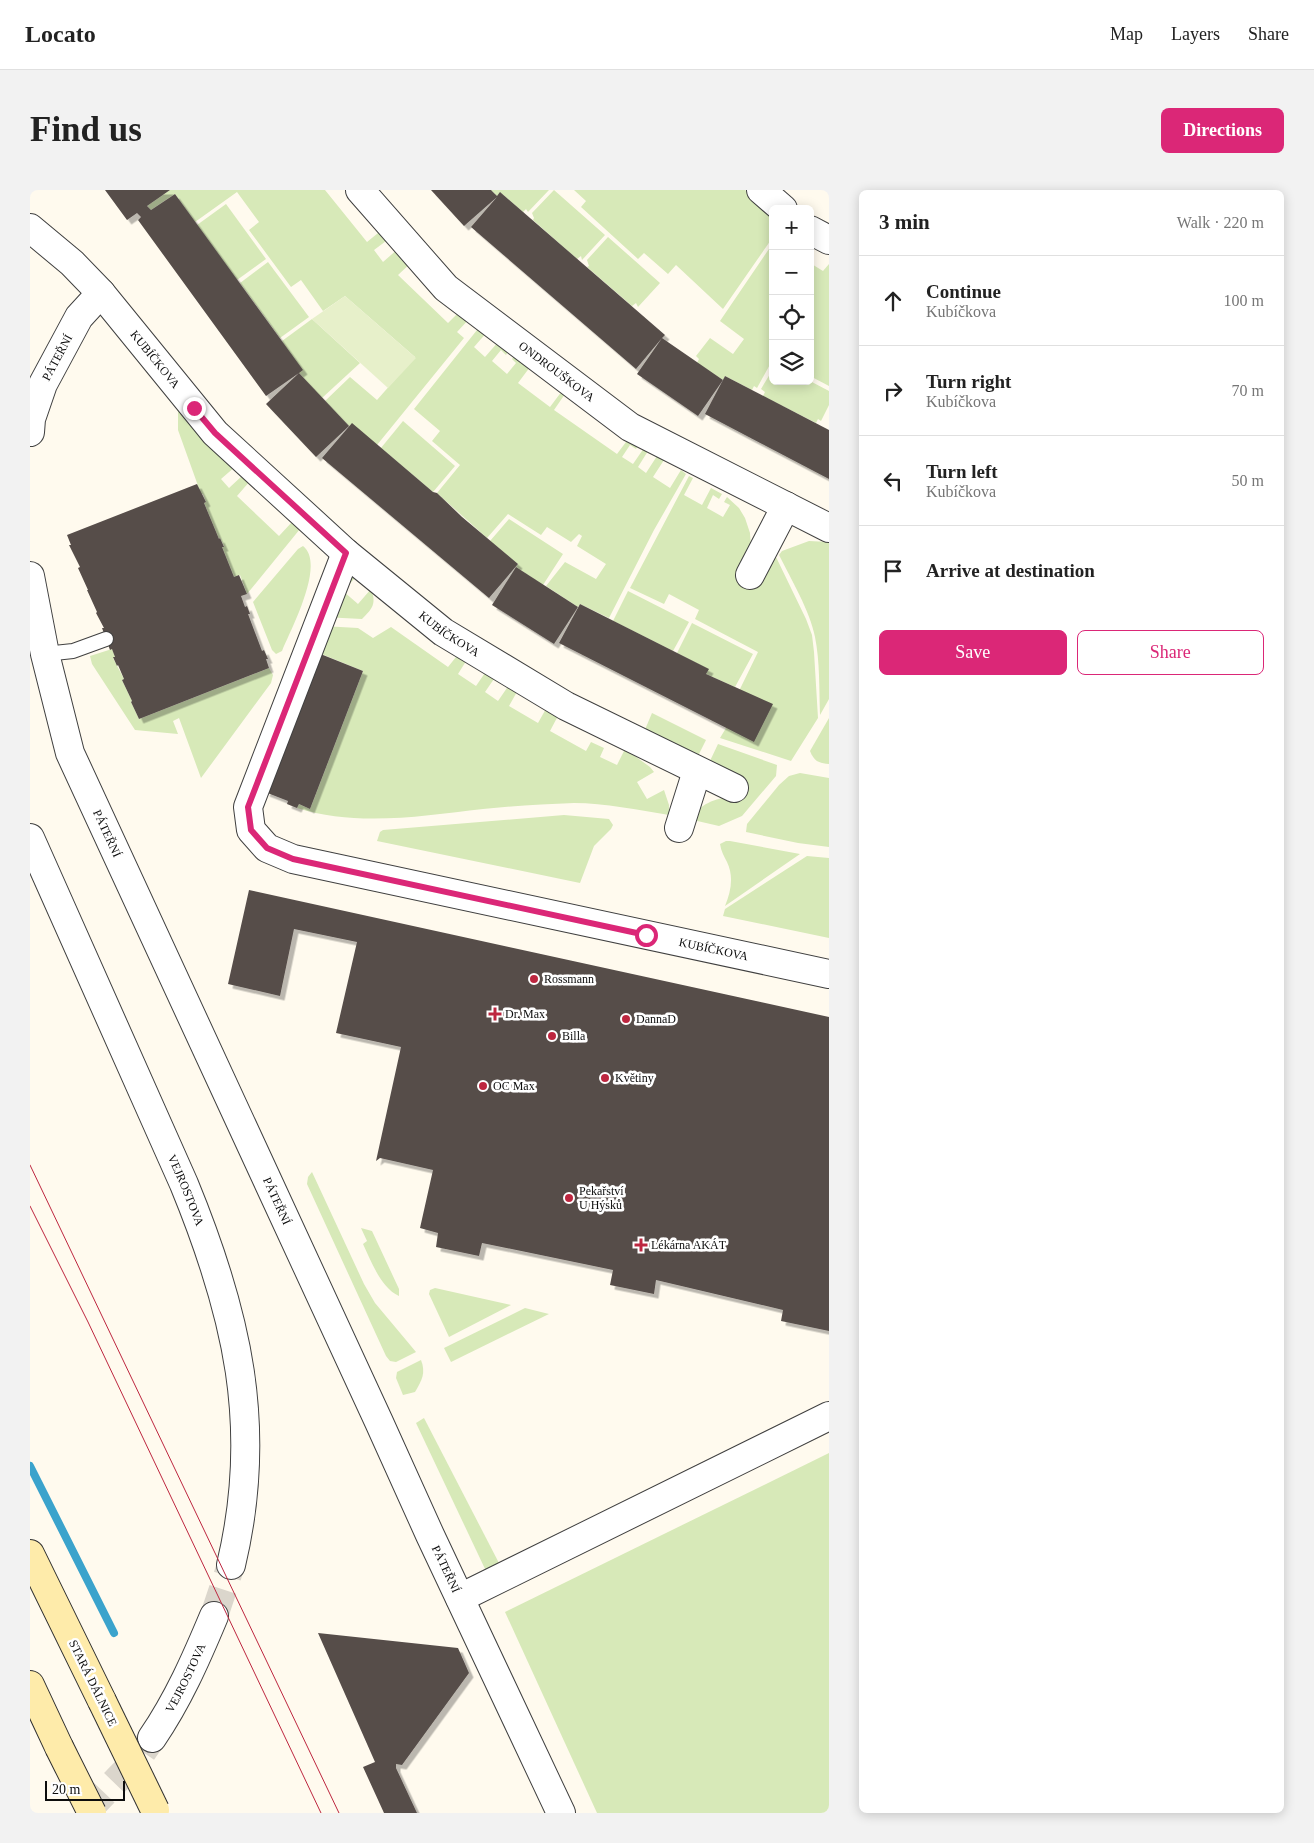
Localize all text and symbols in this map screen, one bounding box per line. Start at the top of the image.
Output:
text: Locato [25,21,96,47]
text: Map [1110,24,1143,44]
text: Layers [1171,24,1220,44]
text: Share [1248,24,1289,44]
button: Directions [1161,108,1284,153]
text: Find us [30,110,142,149]
map controls [769,205,814,385]
button: + [769,205,814,250]
text: 3 min [879,210,930,234]
text: Walk · 220 m [1177,214,1264,231]
button: − [769,250,814,295]
text: Continue [926,281,1001,302]
icon: ahead [879,287,907,315]
text: 100 m [1224,292,1264,309]
button: locate [769,295,814,340]
text: Kubíčkova [926,303,996,320]
street label: KUBÍČKOVA [127,328,183,391]
street label: PÁTEŘNÍ [39,332,75,383]
street label: ONDROUŠKOVA [516,338,597,405]
button: layers [769,340,814,385]
text: Turn right [926,371,1011,392]
icon: right [879,377,907,405]
text: 70 m [1232,382,1264,399]
text: Kubíčkova [926,393,996,410]
route end [183,397,206,420]
text: Turn left [926,461,998,482]
icon: left [879,467,907,495]
text: 50 m [1232,472,1264,489]
text: Kubíčkova [926,483,996,500]
icon: arrive [879,557,907,585]
text: Arrive at destination [926,560,1095,581]
street label: KUBÍČKOVA [416,608,483,660]
button: Save [879,630,1067,675]
button: Share [1077,630,1264,675]
street label: PÁTEŘNÍ [90,807,124,859]
route start [635,924,658,947]
street label: KUBÍČKOVA [678,935,750,964]
place label: Rossmann [544,972,594,986]
marker: Rossmann [528,973,540,985]
place label: Dr. Max [505,1007,545,1021]
marker: Dr. Max [489,1008,501,1020]
place label: DannaD [636,1012,676,1026]
marker: DannaD [620,1013,632,1025]
place label: Billa [562,1029,586,1043]
marker: Billa [546,1030,558,1042]
place label: Květiny [615,1071,654,1085]
marker: Květiny [599,1072,611,1084]
place label: OC Max [493,1079,535,1093]
marker: OC Max [477,1080,489,1092]
street label: VEJROSTOVA [165,1152,207,1228]
street label: PÁTEŘNÍ [260,1175,294,1227]
place label: Pekařství U Hýsků [579,1184,624,1212]
marker: Pekařství U Hýsků [563,1192,575,1204]
place label: Lékárna AKÁT [651,1238,727,1252]
marker: Lékárna AKÁT [635,1239,647,1251]
street label: PÁTEŘNÍ [429,1543,463,1595]
street label: STARÁ DÁLNICE [66,1638,120,1728]
street label: VEJROSTOVA [163,1641,209,1715]
scale bar [45,1778,125,1801]
text: 20 m [52,1782,80,1797]

